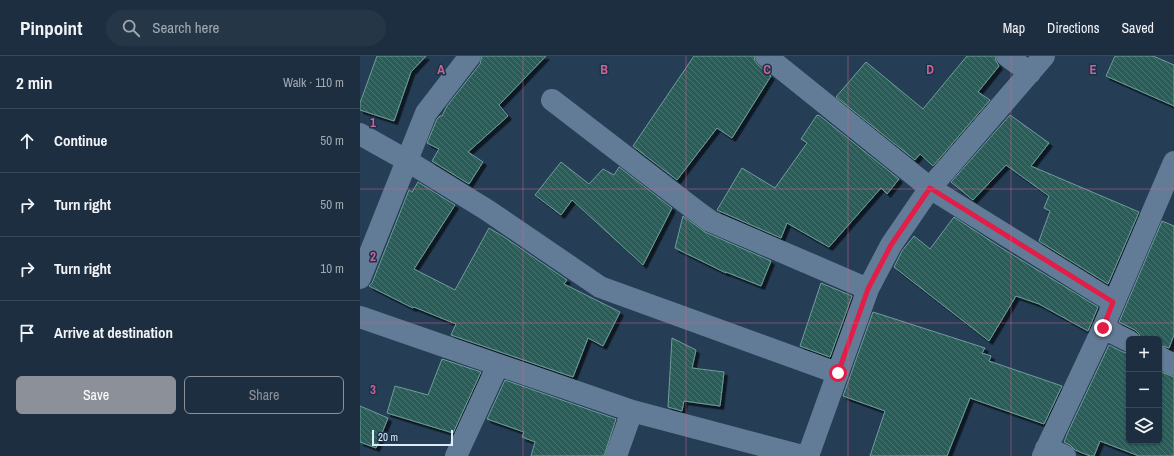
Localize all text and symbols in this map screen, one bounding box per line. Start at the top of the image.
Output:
search box [106,10,386,46]
text: Pinpoint [20,15,82,41]
icon: search [120,17,142,39]
text: Search here [152,17,219,38]
text: Map [1003,19,1025,37]
text: Directions [1047,19,1099,37]
text: Saved [1121,19,1154,37]
text: A [437,61,445,78]
text: B [600,61,608,78]
text: C [763,61,771,78]
text: D [926,61,934,78]
text: E [1089,61,1097,78]
text: 2 min [16,71,52,94]
text: Walk · 110 m [283,74,344,91]
text: 1 [370,114,376,131]
icon: ahead [16,130,38,152]
text: Continue [54,130,107,151]
text: 50 m [320,132,344,149]
icon: right [16,194,38,216]
text: Turn right [54,194,111,215]
text: 50 m [320,196,344,213]
text: 2 [370,248,376,265]
icon: right [16,258,38,280]
text: Turn right [54,258,111,279]
text: 10 m [320,260,344,277]
route end [1094,319,1112,337]
icon: arrive [16,322,38,344]
text: Arrive at destination [54,322,173,343]
map controls [1126,336,1162,444]
button: + [1126,336,1162,372]
route start [829,364,847,382]
button: − [1126,372,1162,408]
button: Save [16,376,176,414]
button: Share [184,376,344,414]
text: 3 [370,381,376,398]
button: layers [1126,408,1162,444]
scale bar [372,428,453,447]
text: 20 m [378,430,398,444]

